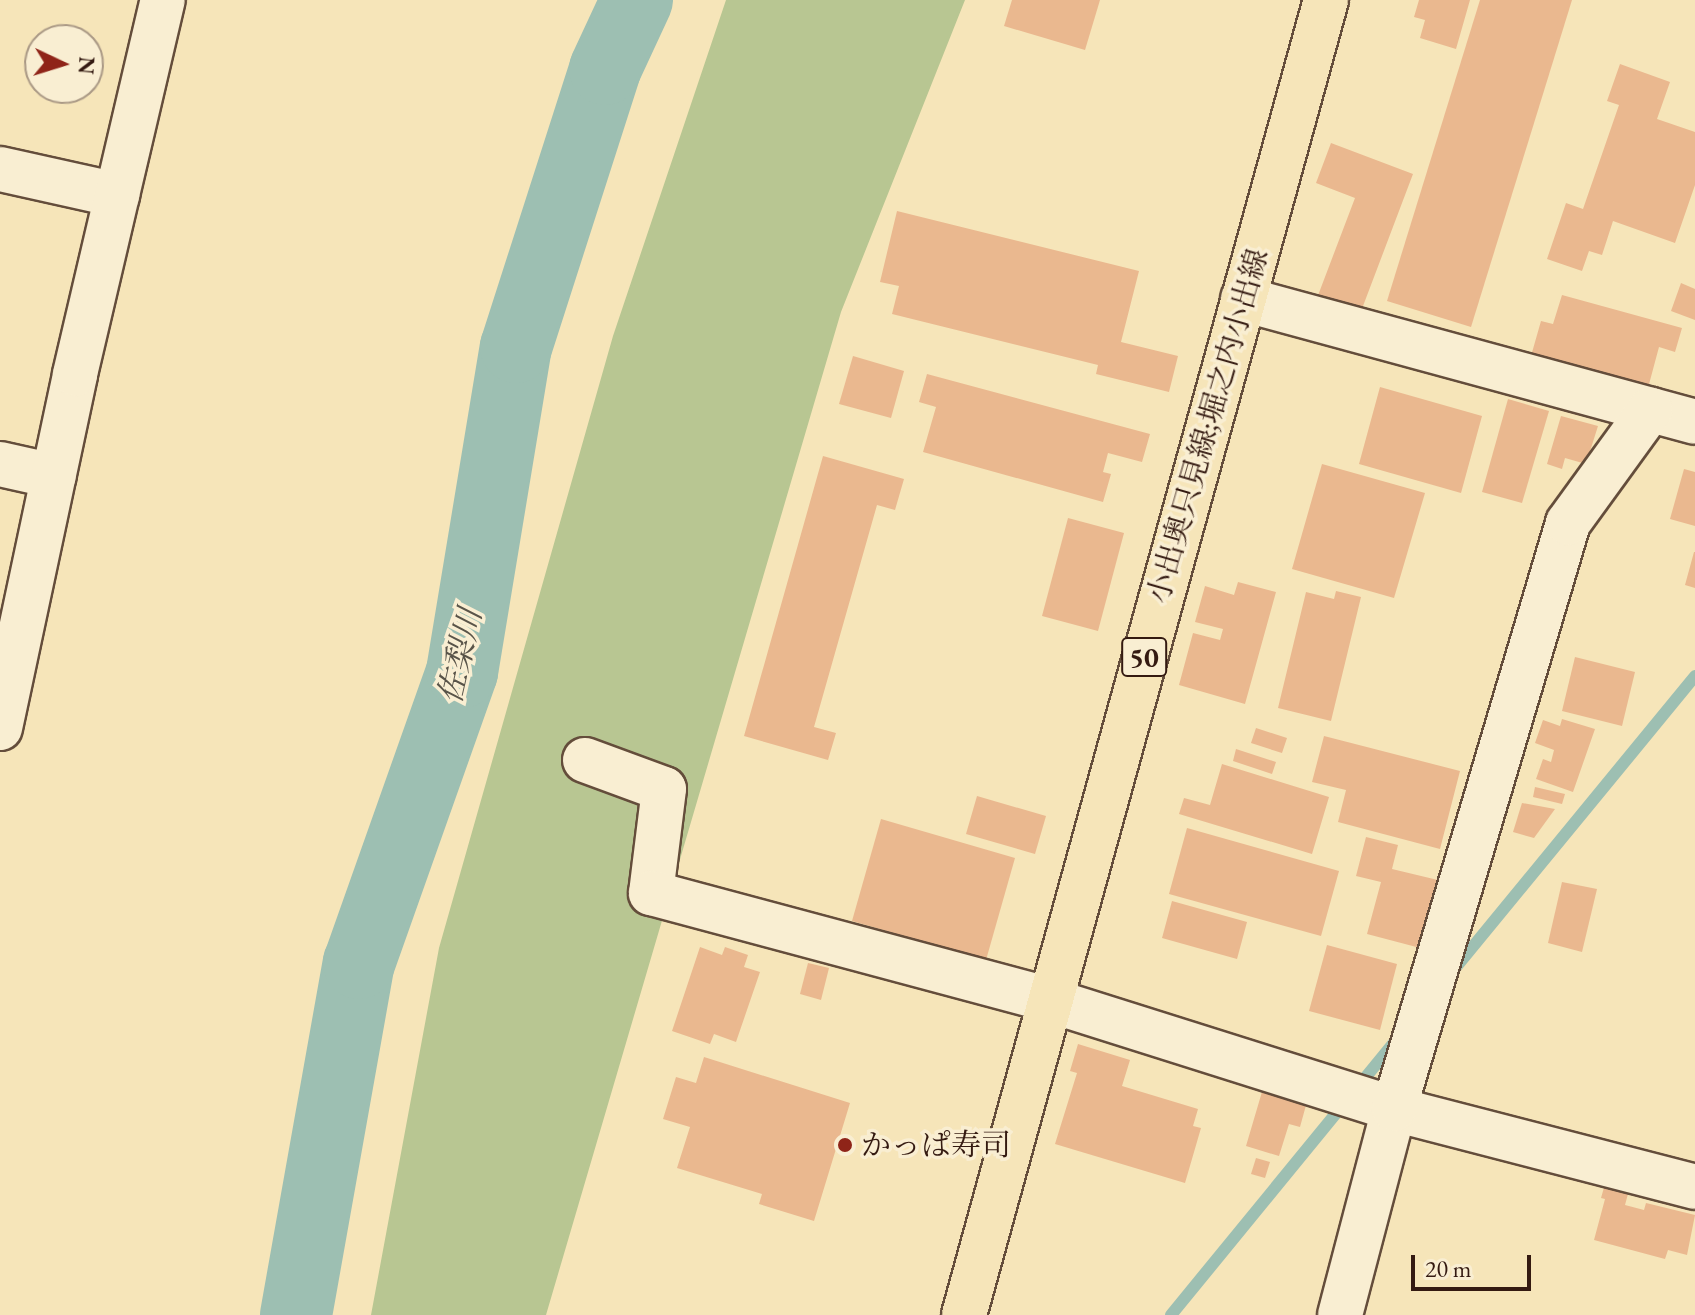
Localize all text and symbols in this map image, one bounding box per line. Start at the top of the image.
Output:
north arrow [24,24,104,104]
text: N [71,56,102,75]
street label: 小出奥只見線;堀之内小出線 [1140,245,1276,607]
water label: 佐梨川 [430,605,490,707]
road number: 50 [1120,633,1168,681]
place label: かっぱ寿司 [861,1127,1011,1163]
marker: かっぱ寿司 [836,1136,854,1154]
scale bar [1415,1239,1535,1289]
text: 20 m [1425,1253,1472,1284]

